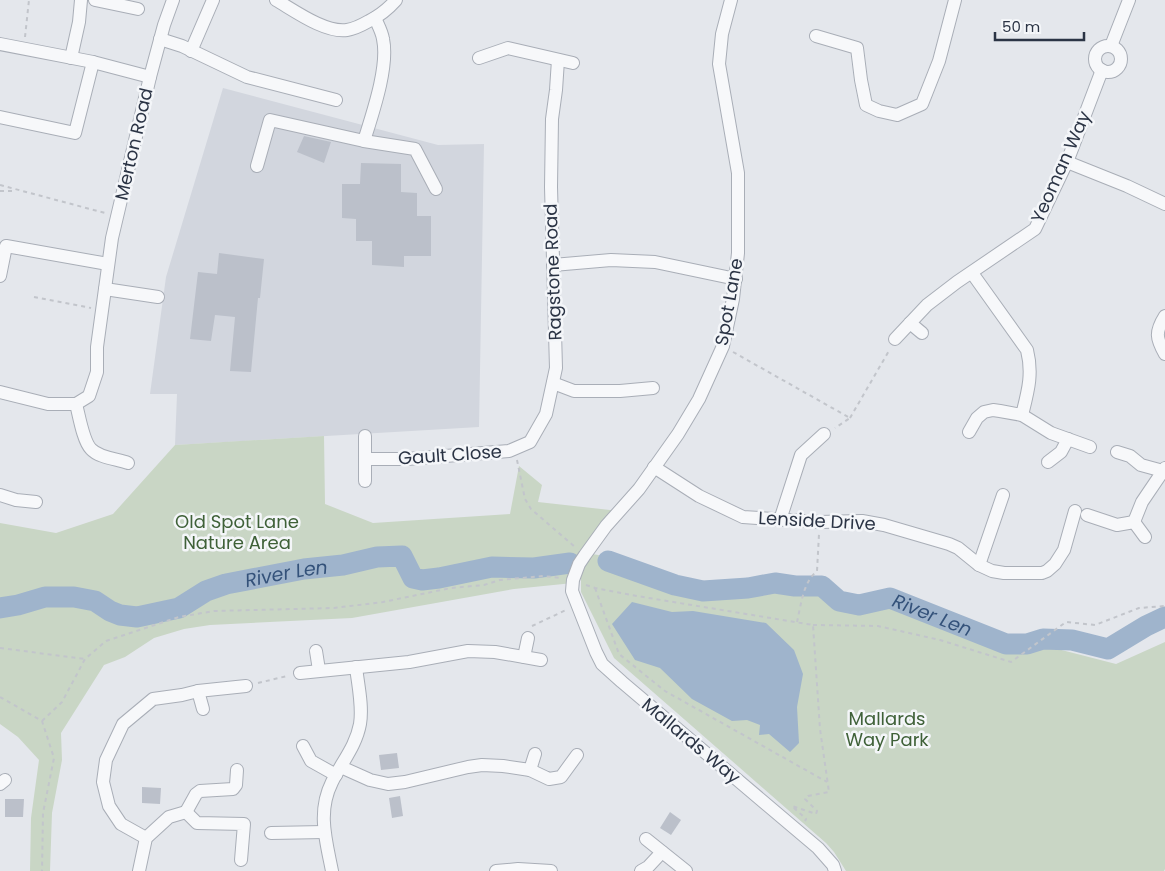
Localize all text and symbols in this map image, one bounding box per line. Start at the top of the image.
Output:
scale bar [995,10,1084,42]
text: 50 m [1002,16,1040,37]
street label: Merton Road [108,85,159,203]
street label: Yeoman Way [1025,107,1096,227]
street label: Ragstone Road [538,203,567,341]
street label: Spot Lane [709,256,748,348]
street label: Gault Close [397,438,503,471]
street label: Lenside Drive [758,505,876,536]
park label: Old Spot Lane Nature Area [175,509,299,555]
water label: River Len [243,554,329,594]
water label: River Len [888,587,976,643]
street label: Mallards Way [637,692,746,789]
park label: Mallards Way Park [845,706,929,752]

